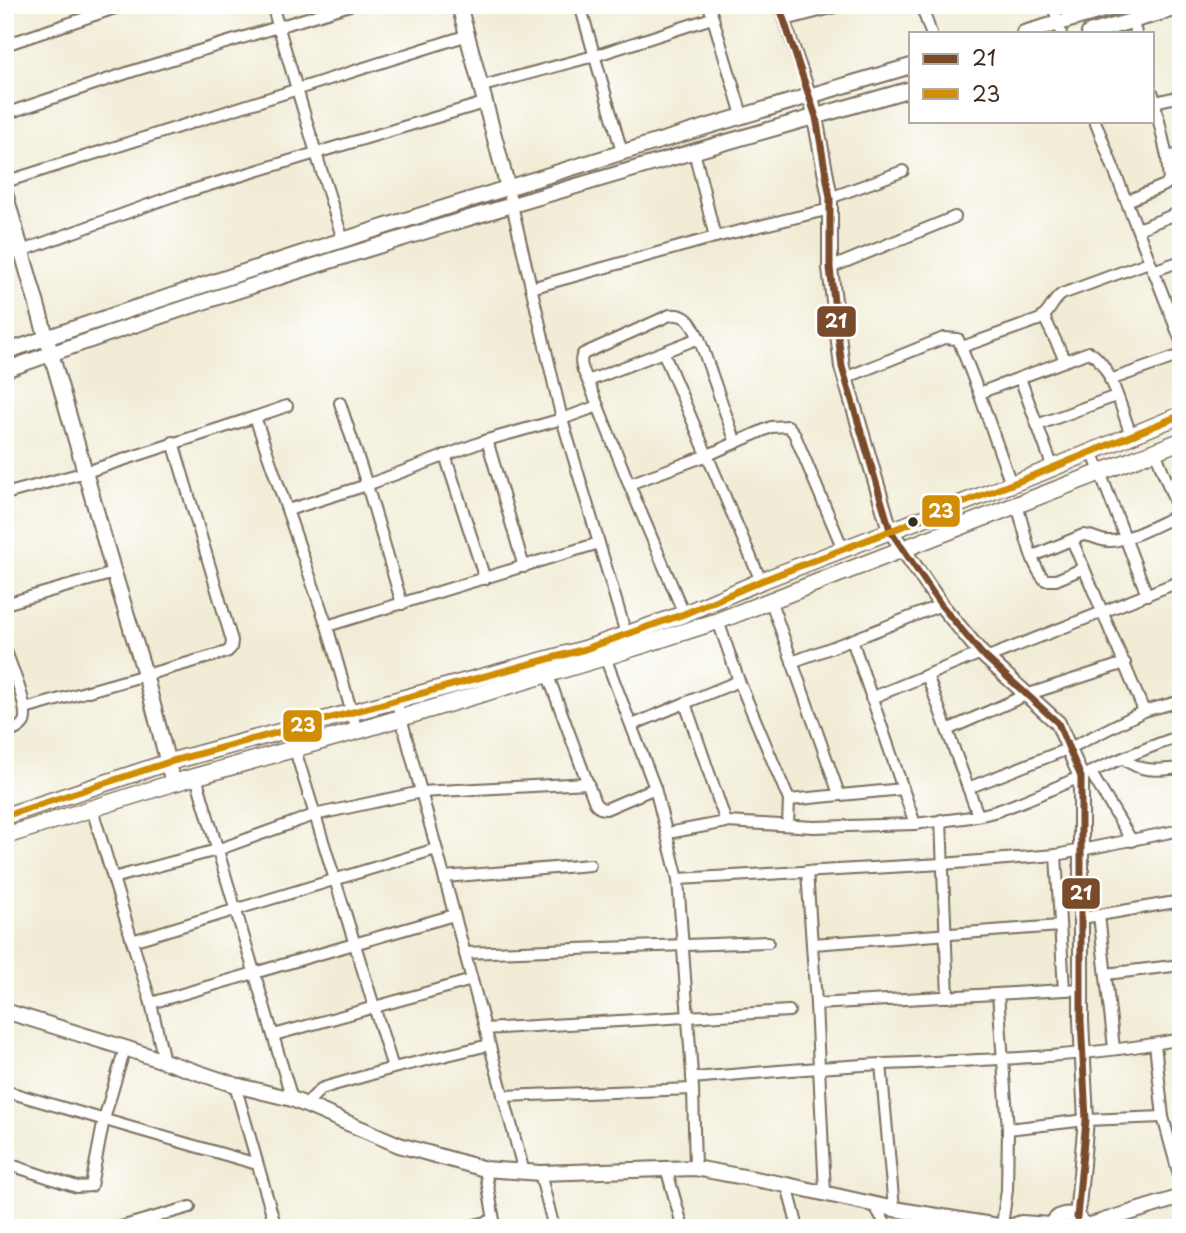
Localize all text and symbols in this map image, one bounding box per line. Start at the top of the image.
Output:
legend [909,32,1154,122]
text: 21 [972,41,996,73]
text: 23 [972,77,1000,109]
line badge: 21 [816,305,857,338]
text: 21 [825,306,847,334]
line badge: 23 [921,494,961,528]
text: 23 [928,496,954,524]
unlabelled marker [906,515,920,529]
line badge: 23 [282,709,323,743]
text: 23 [290,710,316,738]
line badge: 21 [1061,877,1101,910]
text: 21 [1070,878,1092,906]

